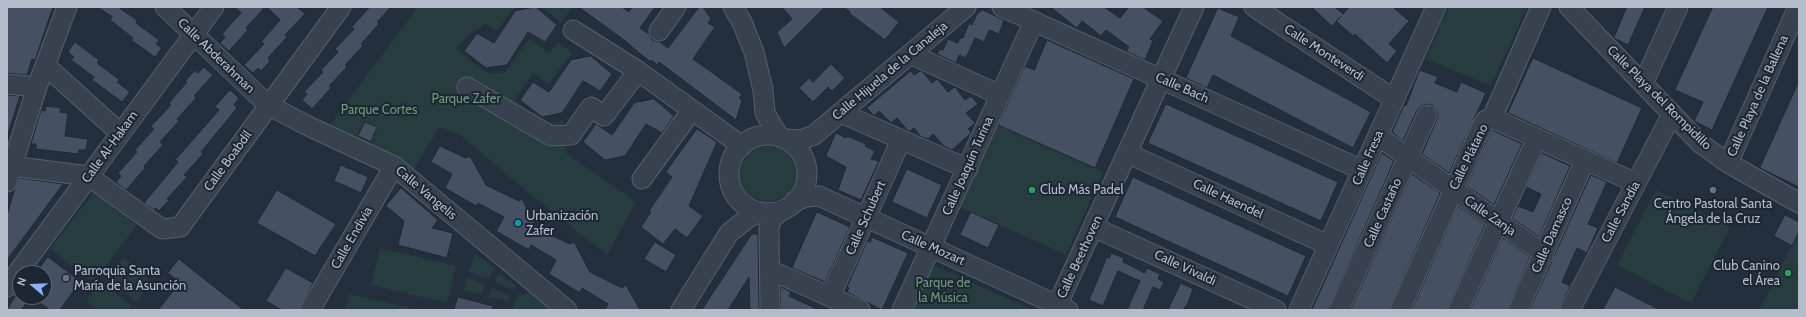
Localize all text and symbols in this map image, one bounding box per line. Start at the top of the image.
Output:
street label: Calle Abderahman [174,15,258,97]
street label: Calle Hijuela de la Canaleja [829,18,951,124]
street label: Calle Monteverdi [1281,21,1367,85]
street label: Calle Playa de la Ballena [1724,33,1792,159]
street label: Calle Playa del Rompidillo [1604,43,1714,153]
street label: Calle Bach [1153,69,1211,107]
park label: Parque Zafer [431,91,501,107]
park label: Parque Cortes [341,102,417,118]
street label: Calle Al-Hakam [79,108,141,186]
street label: Calle Joaquín Turina [939,114,997,218]
street label: Calle Plátano [1446,121,1492,193]
street label: Calle Boabdil [201,128,255,194]
street label: Calle Fresa [1349,128,1387,188]
street label: Calle Vangelis [392,163,460,223]
street label: Calle Haendel [1190,176,1266,222]
street label: Calle Castaño [1361,176,1405,250]
street label: Calle Schubert [843,178,889,258]
street label: Calle Sandía [1598,179,1644,245]
place label: Club Más Padel [1040,182,1123,198]
marker: Club Más Padel [1027,185,1037,195]
marker: Centro Pastoral Santa Ángela de la Cruz [1708,185,1718,195]
street label: Calle Zanja [1461,193,1519,239]
street label: Calle Damasco [1528,195,1576,275]
place label: Centro Pastoral Santa Ángela de la Cruz [1654,196,1772,227]
street label: Calle Endivia [328,204,376,272]
place label: Urbanización Zafer [526,208,598,239]
street label: Calle Beethoven [1054,213,1106,301]
marker: Urbanización Zafer [513,218,523,228]
street label: Calle Mozart [899,227,967,269]
street label: Calle Vivaldi [1151,247,1219,289]
place label: Club Canino el Área [1713,258,1780,289]
place label: Parroquia Santa María de la Asunción [74,263,186,294]
north arrow [12,265,52,305]
marker: Club Canino el Área [1783,268,1793,278]
marker: Parroquia Santa María de la Asunción [61,273,71,283]
text: N [14,275,29,287]
park label: Parque de la Música [916,275,970,306]

